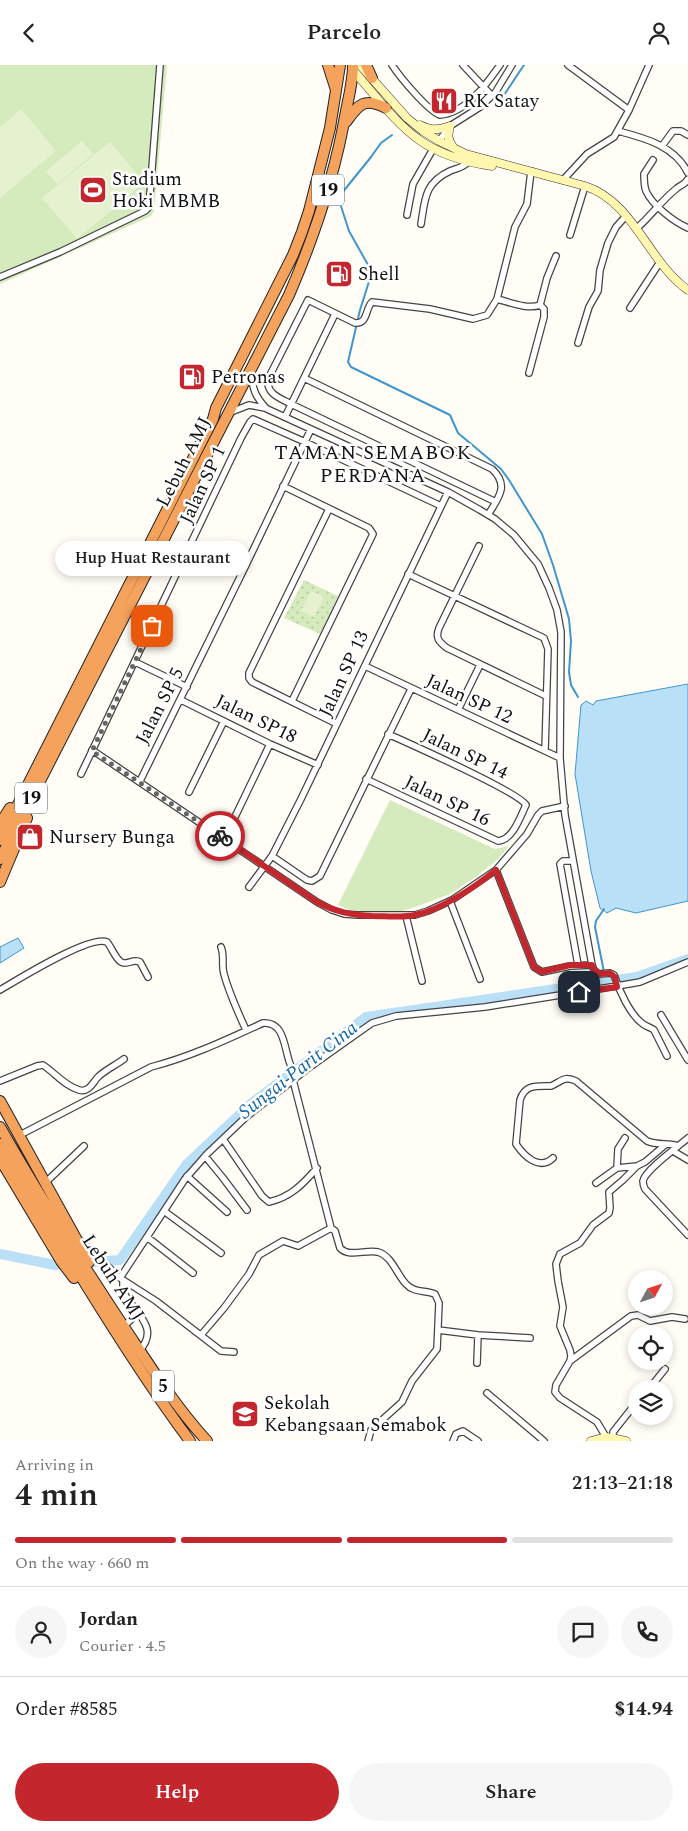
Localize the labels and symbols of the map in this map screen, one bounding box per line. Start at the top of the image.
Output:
restaurant icon: RK Satay [429,86,459,116]
place label: RK Satay [463,87,540,116]
place label: Stadium Hoki MBMB [112,165,220,216]
sports icon: Stadium Hoki MBMB [78,175,108,205]
road number: 19 [312,175,344,205]
fuel station icon: Shell [324,259,354,289]
place label: Shell [358,260,400,289]
fuel station icon: Petronas [177,362,207,392]
place label: Petronas [211,363,285,392]
street label: Lebuh AMJ [149,412,219,512]
district label: TAMAN SEMABOK PERDANA [274,438,472,491]
street label: Jalan SP 1 [172,441,234,529]
callout: Hup Huat Restaurant [54,541,250,576]
pin [131,605,173,647]
street label: Jalan SP 13 [311,625,377,722]
street label: Jalan SP 5 [128,662,192,750]
street label: Jalan SP 12 [421,666,517,732]
street label: Jalan SP18 [210,687,302,751]
street label: Jalan SP 14 [417,721,513,788]
street label: Jalan SP 16 [399,768,495,834]
road number: 19 [15,783,47,813]
courier [195,811,245,861]
shop icon: Nursery Bunga [15,822,45,852]
place label: Nursery Bunga [49,823,176,852]
pin [558,971,600,1013]
water label: Sungai Parit Cina [232,1014,364,1126]
street label: Lebuh AMJ [74,1229,152,1327]
north arrow [628,1270,672,1315]
road number: 5 [152,1370,174,1401]
place label: Sekolah Kebangsaan Semabok [264,1389,447,1440]
school or university icon: Sekolah Kebangsaan Semabok [230,1399,260,1429]

